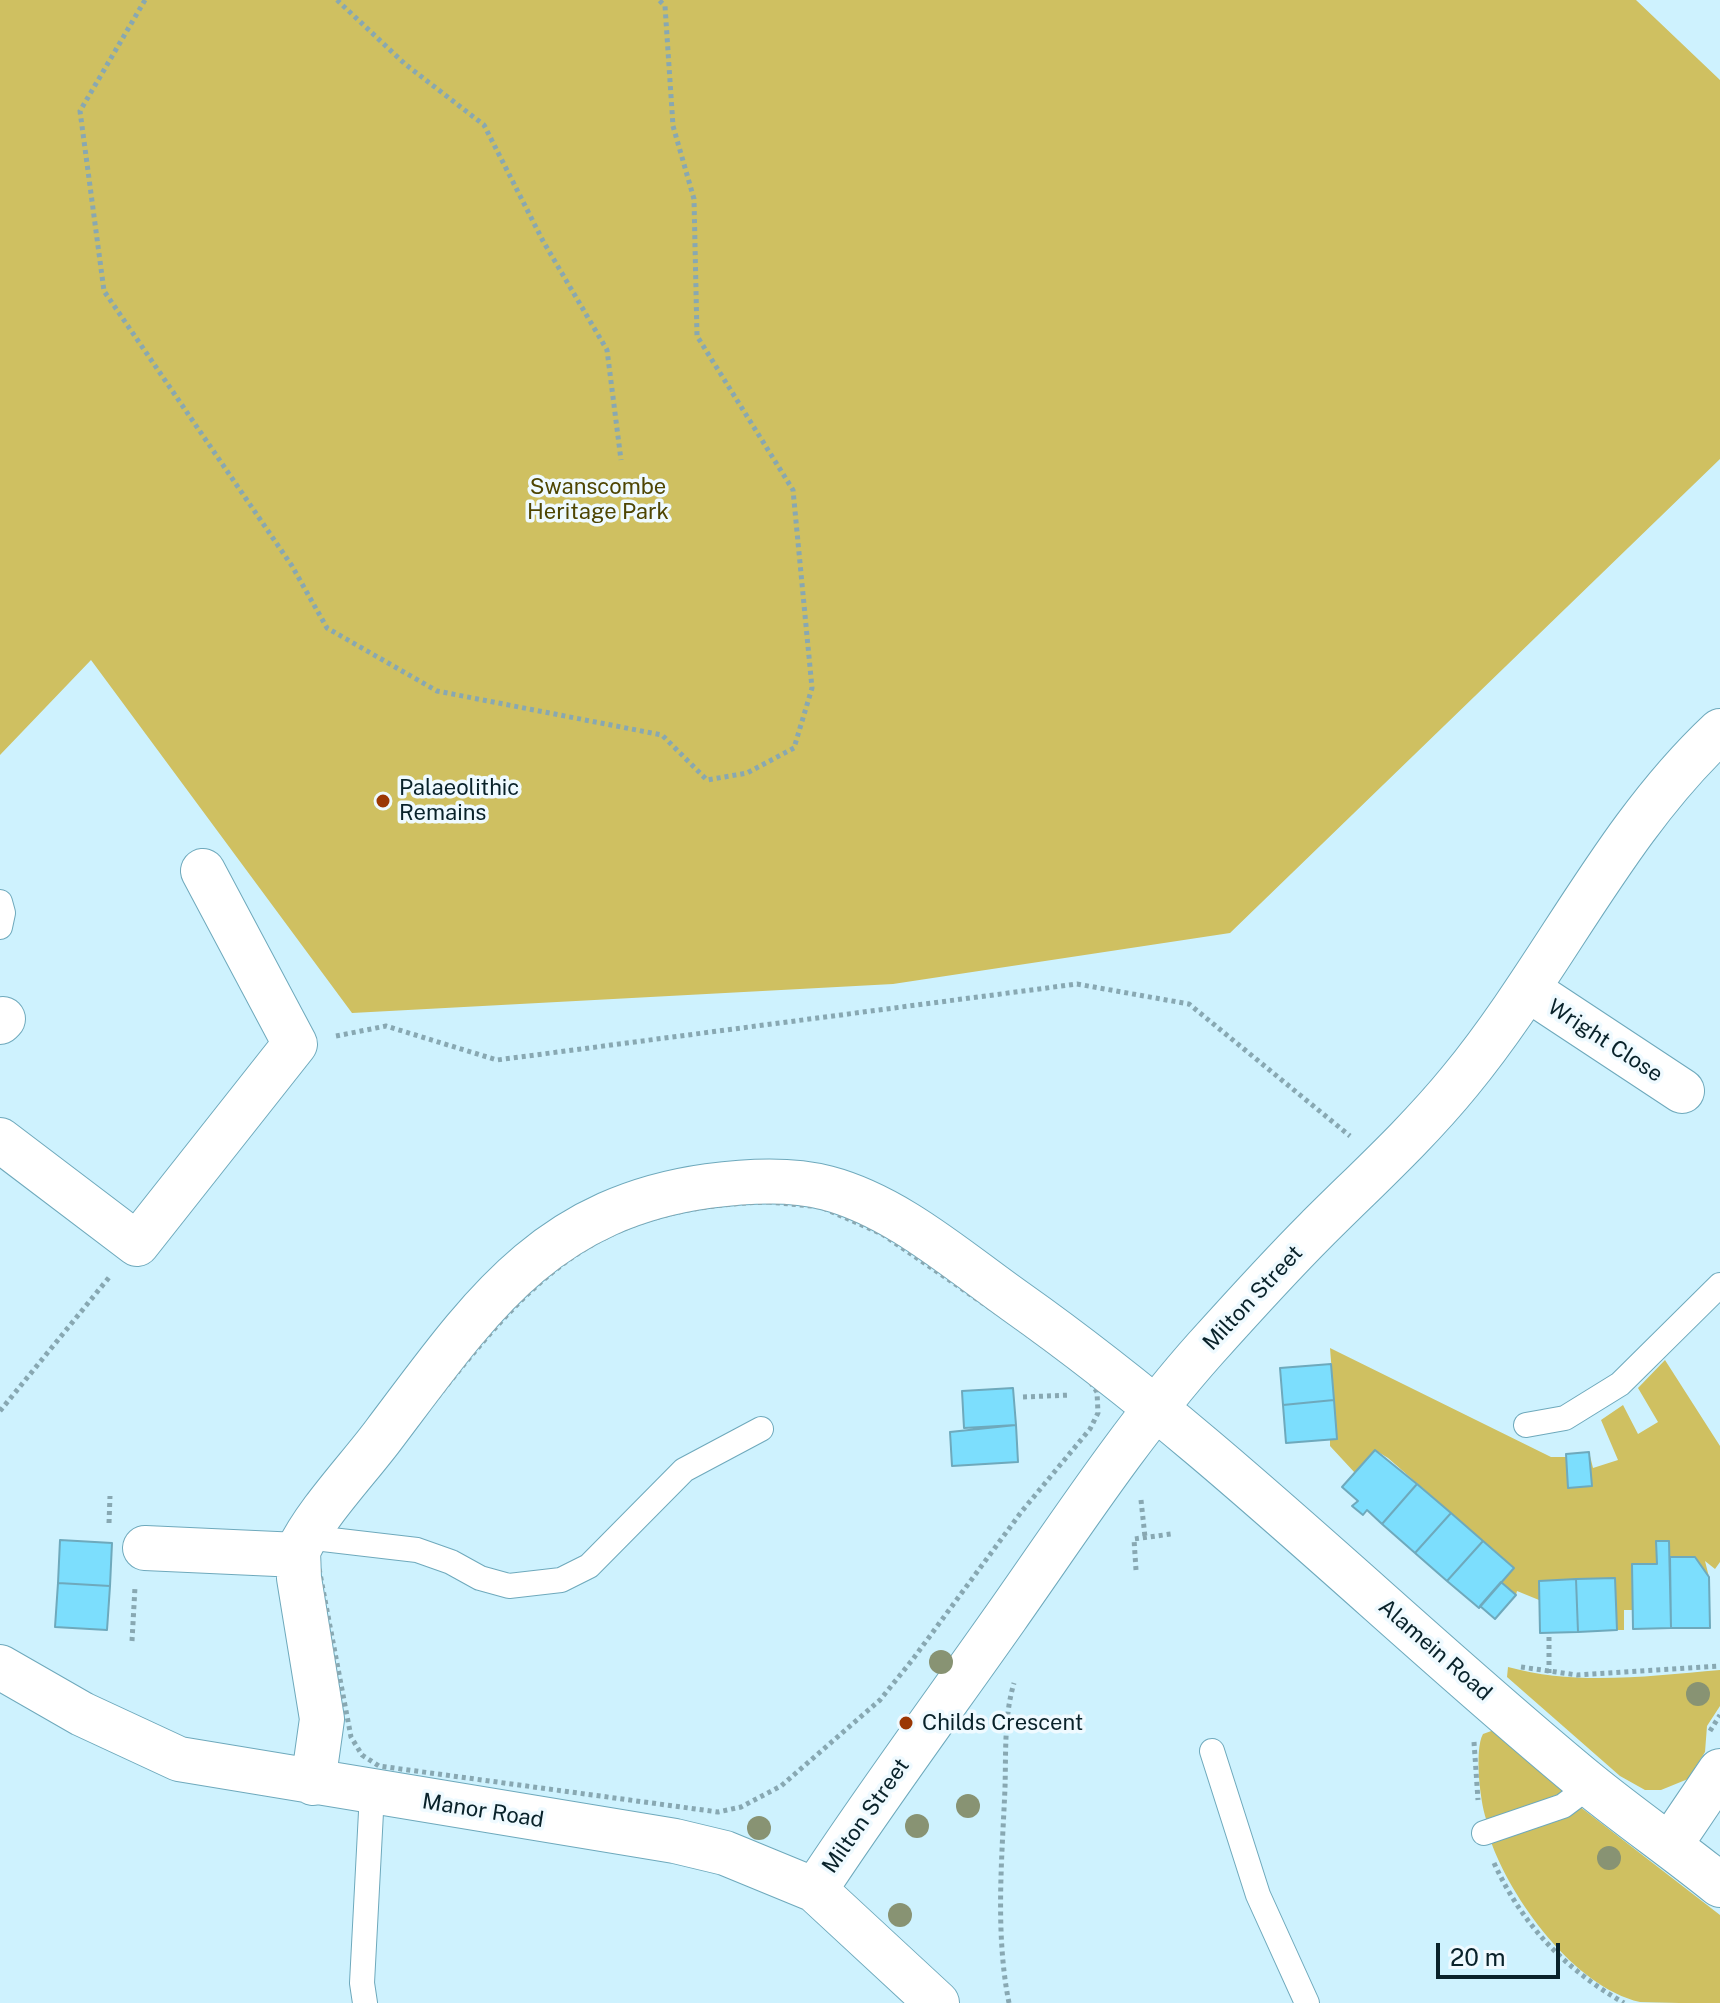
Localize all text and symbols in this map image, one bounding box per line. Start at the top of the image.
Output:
park label: Swanscombe Heritage Park [527,474,669,526]
place label: Palaeolithic Remains [399,775,519,826]
marker: Palaeolithic Remains [374,792,392,810]
street label: Wright Close [1543,994,1667,1088]
street label: Milton Street [1198,1240,1308,1356]
street label: Alamein Road [1373,1594,1497,1706]
place label: Childs Crescent [922,1710,1083,1736]
marker: Childs Crescent [897,1714,915,1732]
street label: Milton Street [817,1754,915,1878]
street label: Manor Road [420,1788,546,1834]
scale bar [1440,1927,1564,1977]
text: 20 m [1450,1943,1506,1971]

